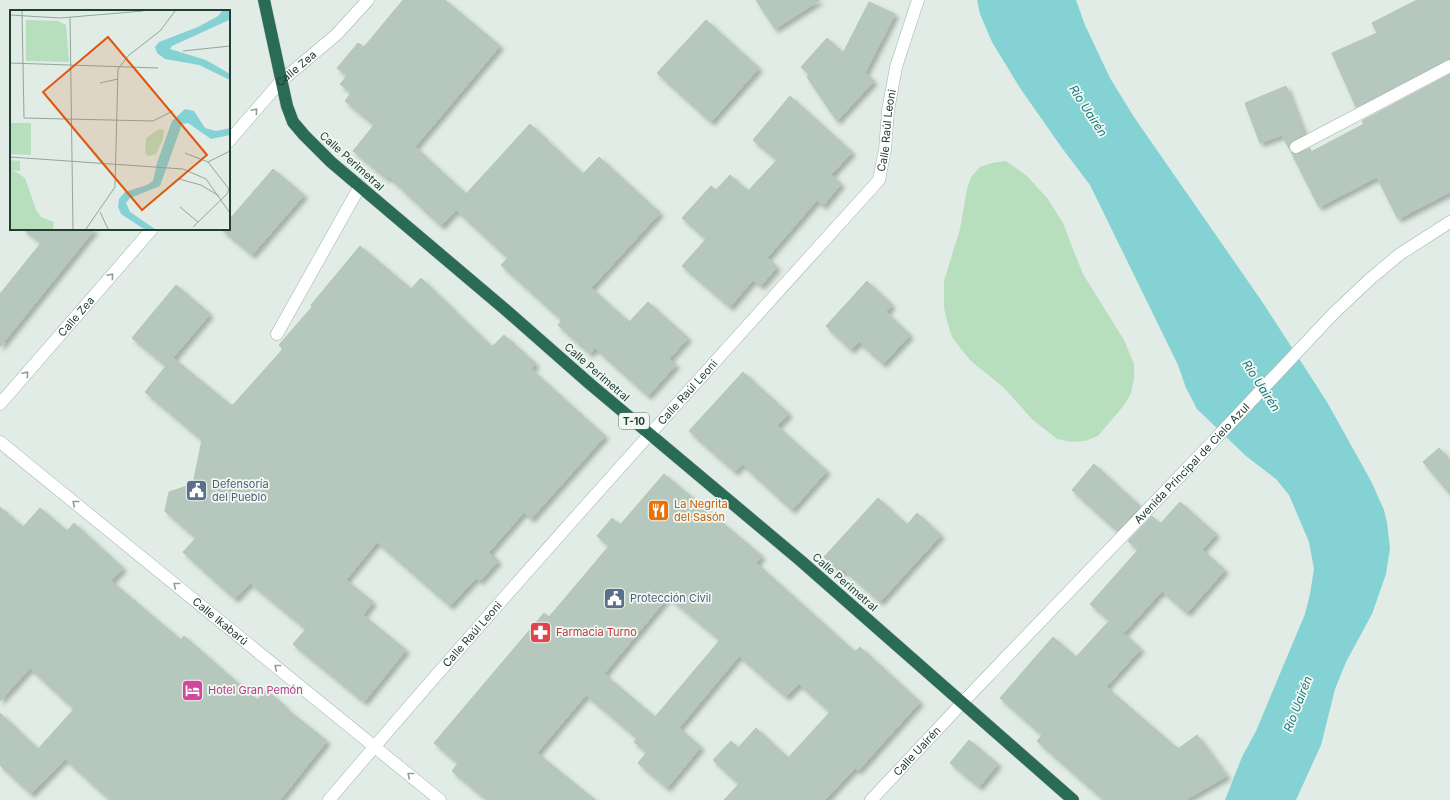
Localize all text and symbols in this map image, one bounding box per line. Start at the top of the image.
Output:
inset map [10,10,230,230]
street label: Calle Zea [273,47,319,89]
water label: Río Uairén [1066,82,1111,139]
street label: Calle Raúl Leoni [874,88,899,173]
one-way arrow [250,109,257,116]
street label: Calle Perimetral [317,128,387,194]
one-way arrow [107,273,114,281]
street label: Calle Zea [55,293,97,339]
street label: Calle Perimetral [561,340,633,404]
street label: Calle Raúl Leoni [655,357,720,428]
water label: Río Uairén [1239,357,1284,414]
one-way arrow [21,371,28,379]
street label: Avenida Principal de Cielo Azul [1131,400,1252,527]
road number: T-10 [619,413,649,429]
public building icon: Defensoría del Pueblo [183,477,209,503]
place label: Defensoría del Pueblo [212,477,269,504]
restaurant icon: La Negrita del Sasón [646,497,672,523]
place label: La Negrita del Sasón [674,497,728,524]
one-way arrow [72,501,80,508]
street label: Calle Perimetral [809,550,881,614]
one-way arrow [173,582,180,589]
public building icon: Protección Civil [602,585,628,611]
place label: Protección Civil [630,591,711,605]
street label: Calle Ikabarú [190,594,251,648]
street label: Calle Raúl Leoni [439,598,505,670]
pharmacy icon: Farmacia Turno [527,619,553,645]
place label: Farmacia Turno [556,625,637,639]
one-way arrow [274,664,281,671]
water label: Río Uairén [1280,674,1315,734]
hotel icon: Hotel Gran Pemón [179,677,205,703]
place label: Hotel Gran Pemón [208,683,303,697]
street label: Calle Uairén [890,723,944,779]
one-way arrow [408,773,415,780]

